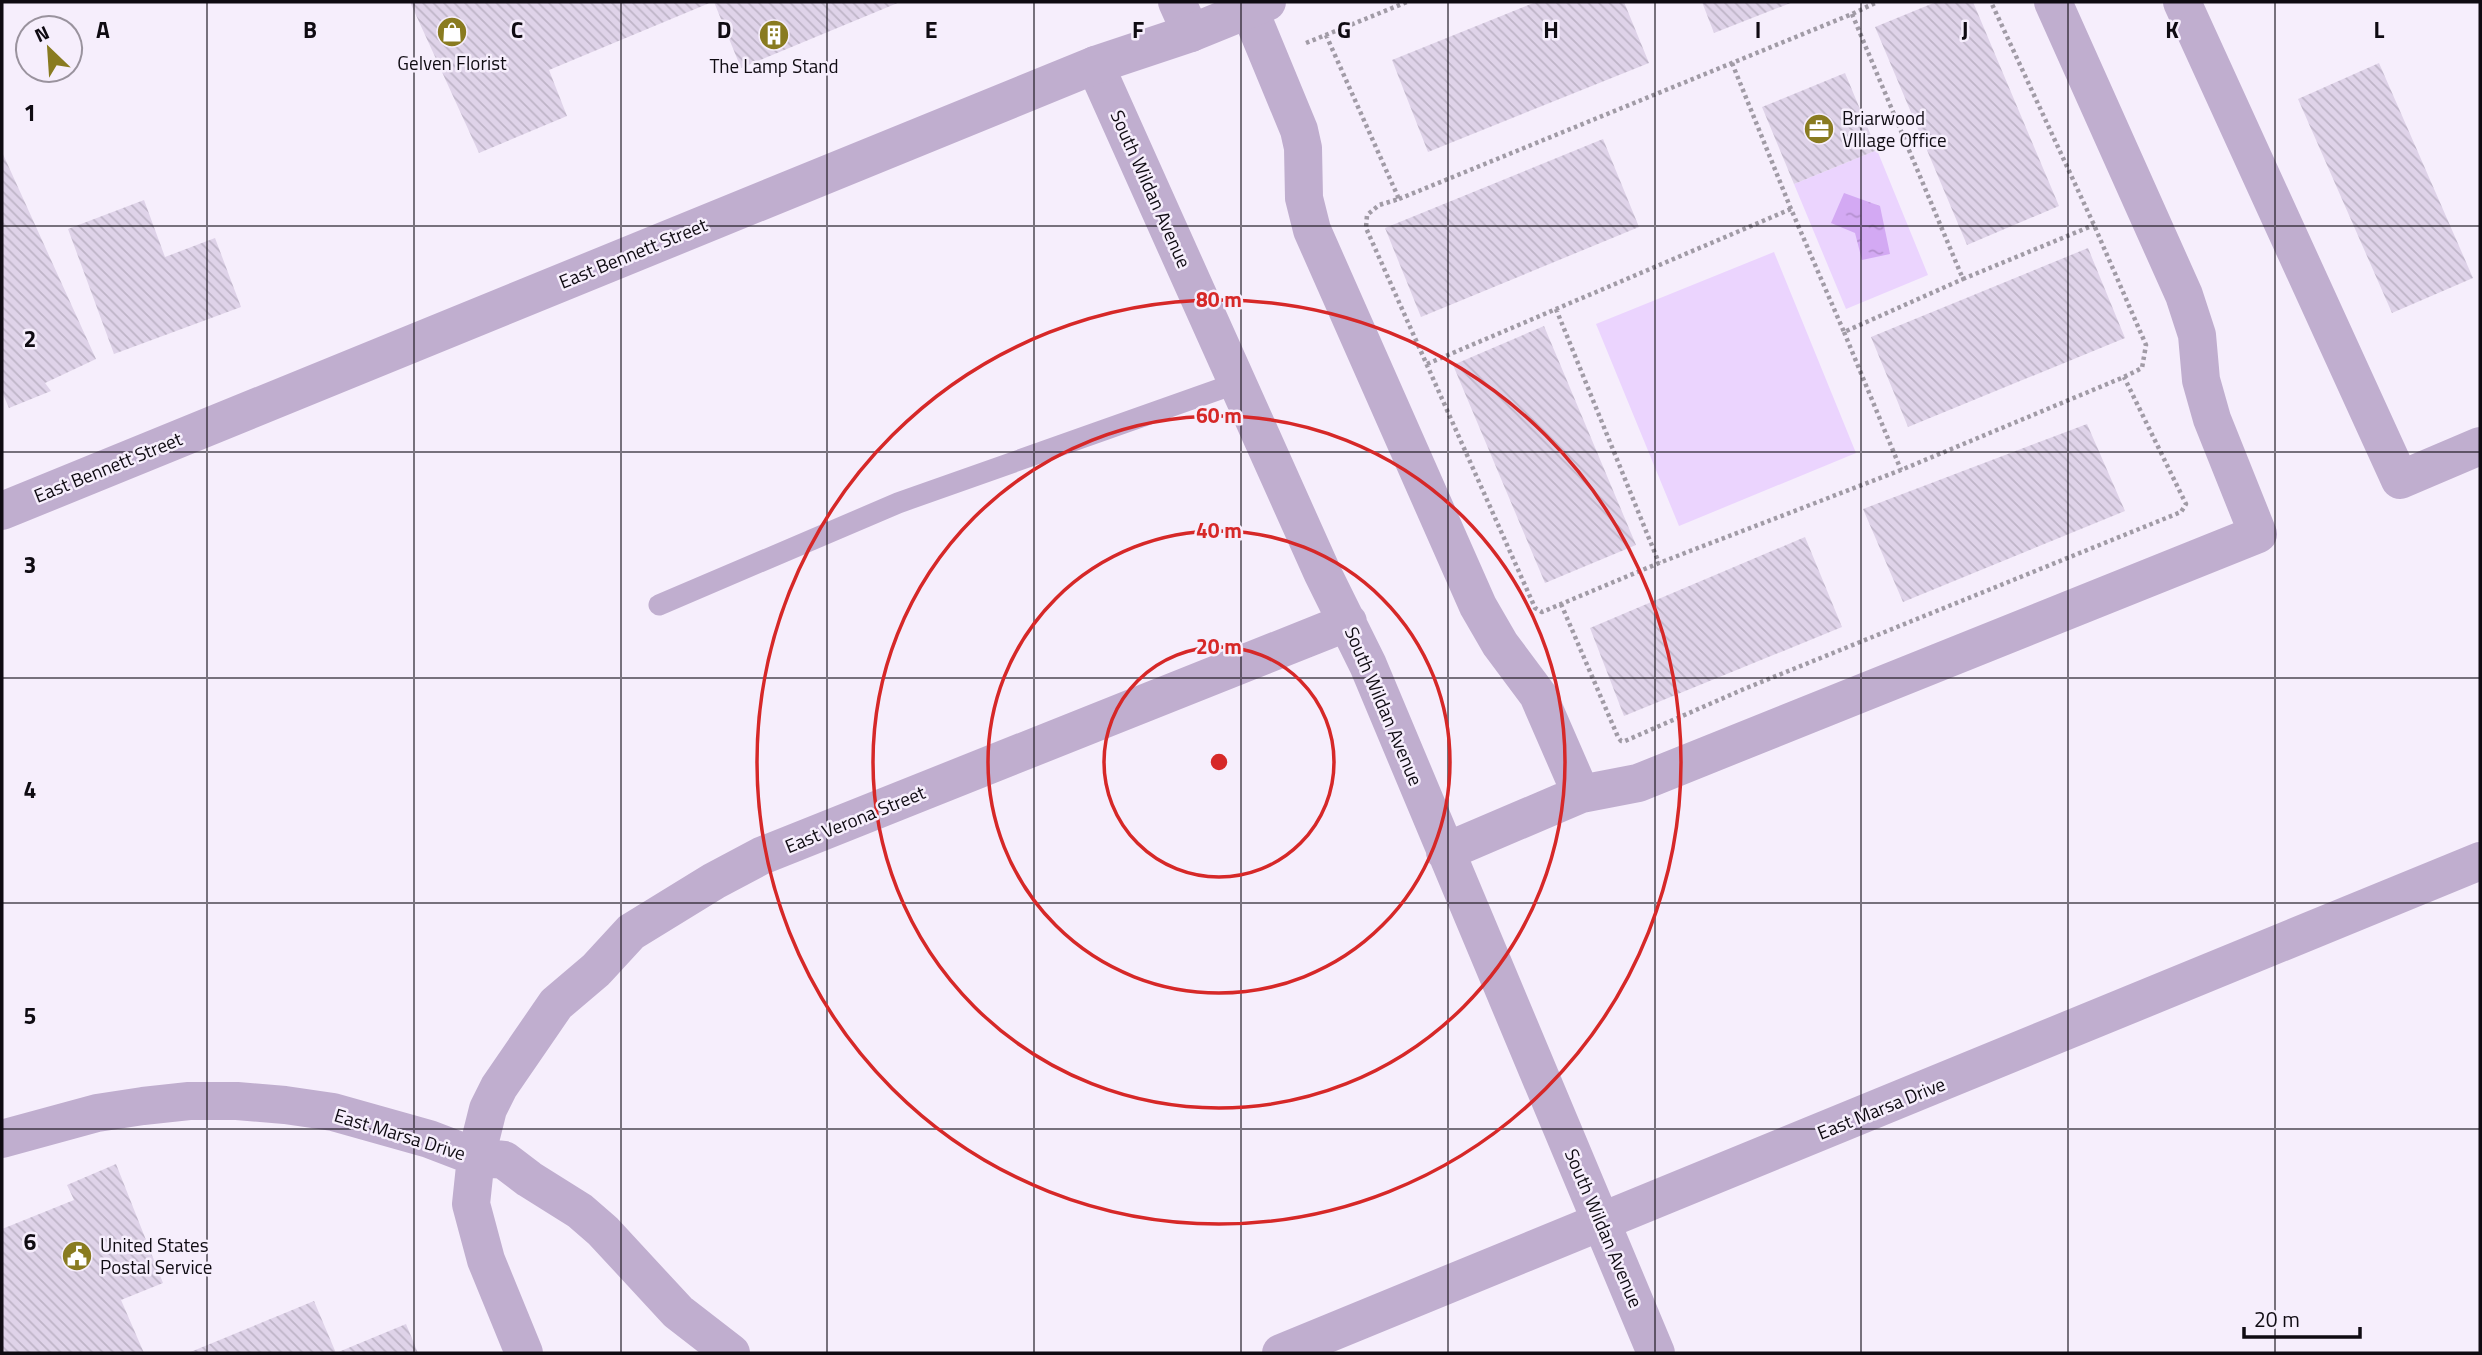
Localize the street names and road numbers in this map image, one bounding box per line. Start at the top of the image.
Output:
street label: South Wildan Avenue [1104,105,1199,272]
street label: East Bennett Street [554,209,712,295]
street label: East Bennett Street [29,423,187,509]
street label: South Wildan Avenue [1338,622,1431,790]
street label: East Verona Street [780,777,930,860]
street label: East Marsa Drive [1812,1069,1949,1146]
street label: East Marsa Drive [331,1100,469,1167]
street label: South Wildan Avenue [1558,1144,1651,1312]

